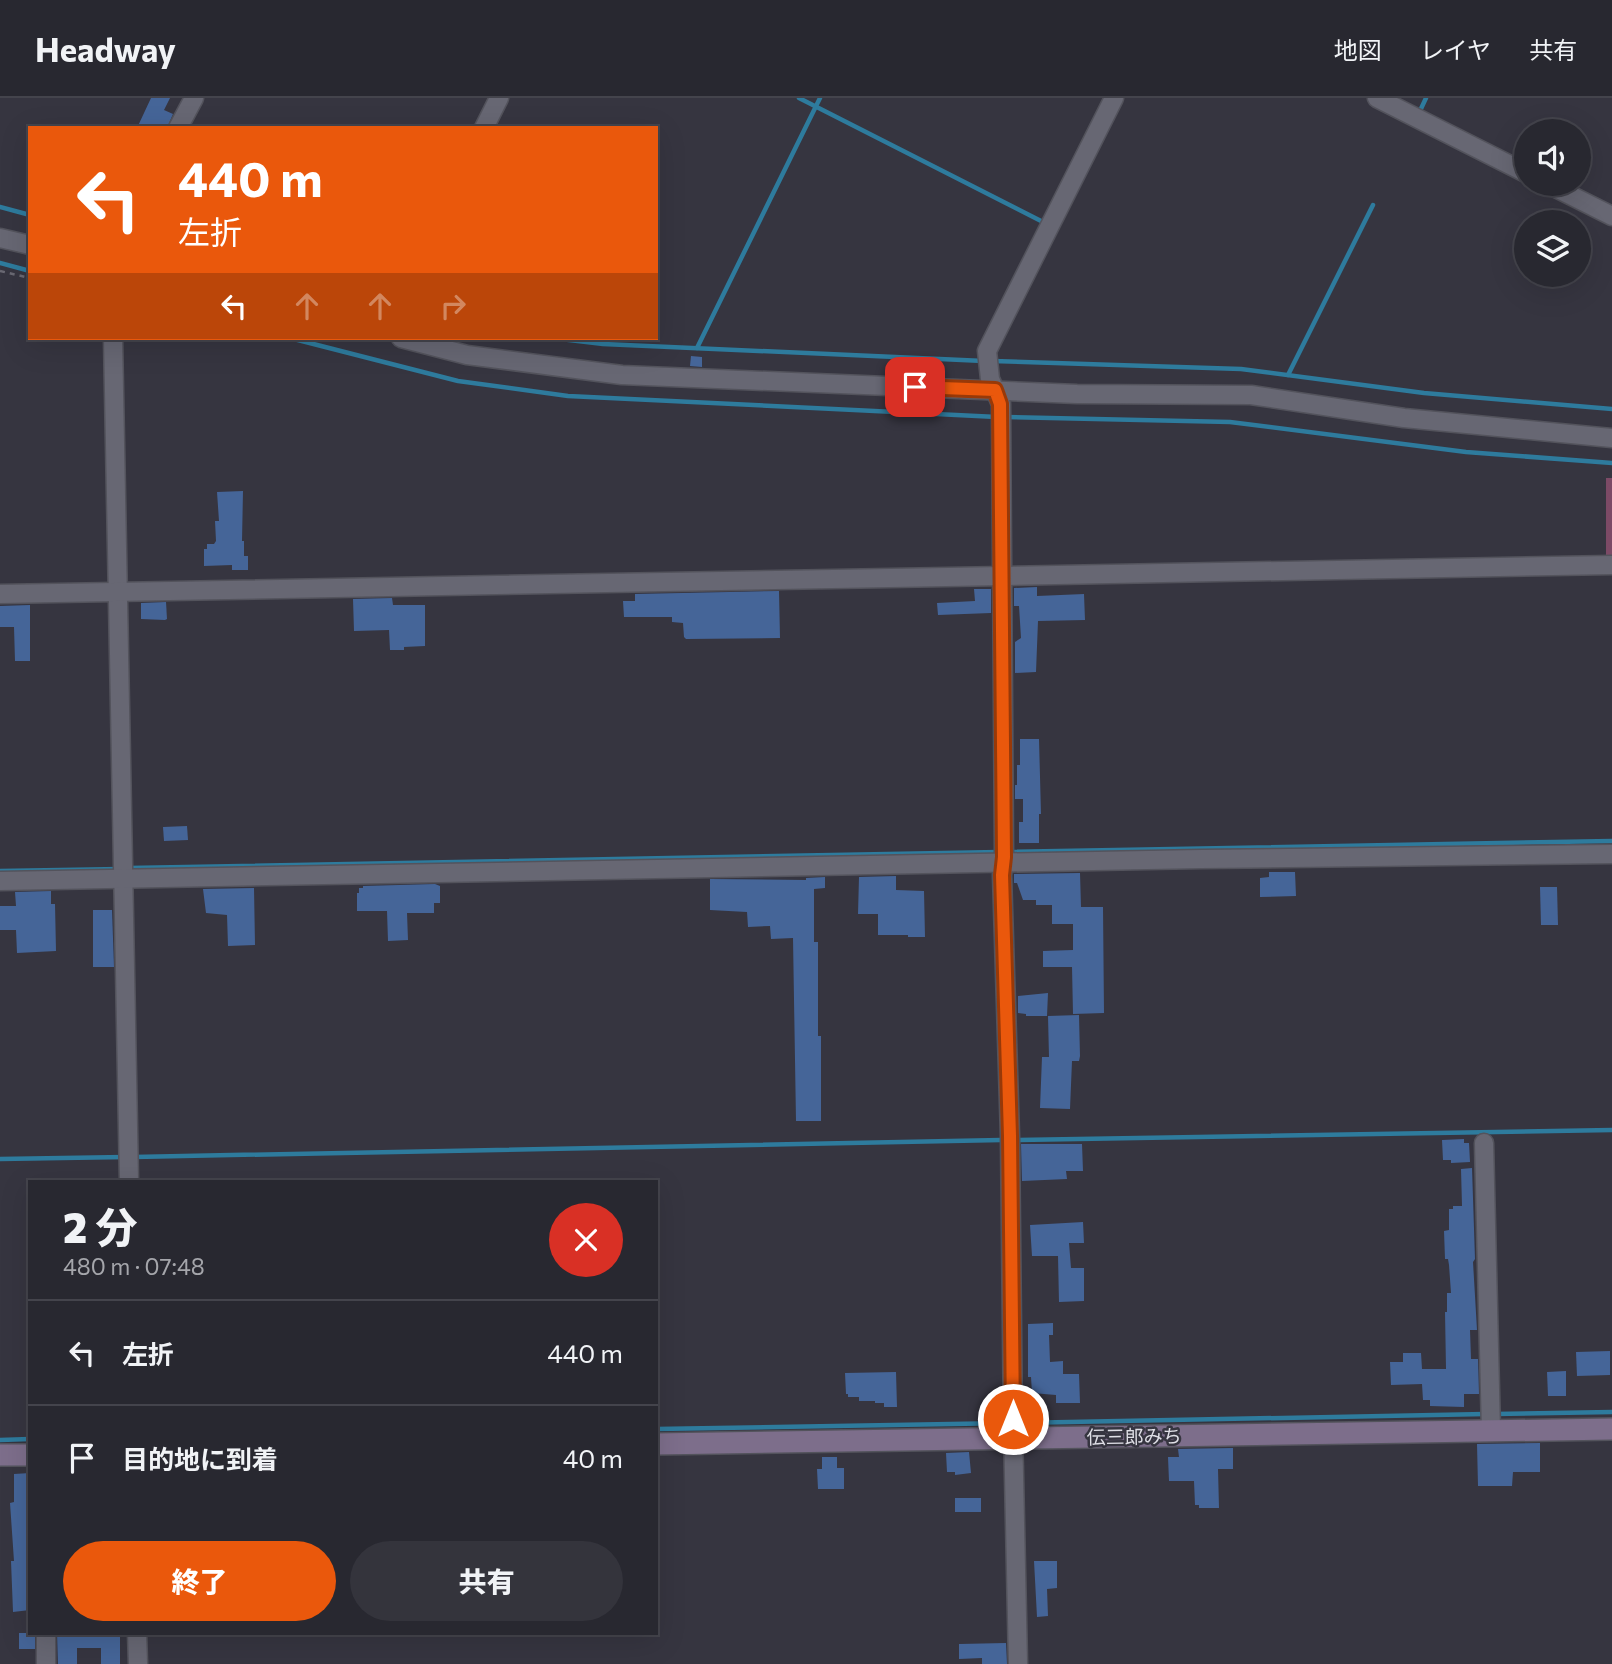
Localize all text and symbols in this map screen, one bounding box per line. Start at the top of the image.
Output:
text: Headway [35,28,176,69]
text: 地図 [1334,35,1382,64]
text: レイヤ [1420,35,1491,64]
text: 共有 [1529,35,1577,64]
map controls [1514,119,1591,287]
button: sound [1514,119,1591,196]
text: 440 m [178,147,323,207]
icon: left [63,154,154,245]
button: layers [1514,210,1591,287]
text: 左折 [178,211,242,251]
icon: left [215,287,253,325]
icon: ahead [288,287,326,325]
icon: ahead [361,287,399,325]
icon: right [434,287,472,325]
pin [885,357,945,417]
icon: arrive [896,368,934,406]
text: 2 分 [63,1200,137,1252]
button: close [549,1203,623,1277]
text: 480 m · 07:48 [63,1252,205,1280]
icon: left [63,1334,101,1372]
text: 440 m [547,1337,623,1368]
text: 左折 [122,1338,174,1369]
position arrow [976,1382,1050,1456]
street label: 伝三郎みち [1086,1424,1182,1448]
icon: arrive [63,1439,101,1477]
text: 40 m [563,1442,623,1473]
text: 目的地に到着 [122,1443,278,1474]
button: 終了 [63,1541,336,1621]
button: 共有 [350,1541,623,1621]

